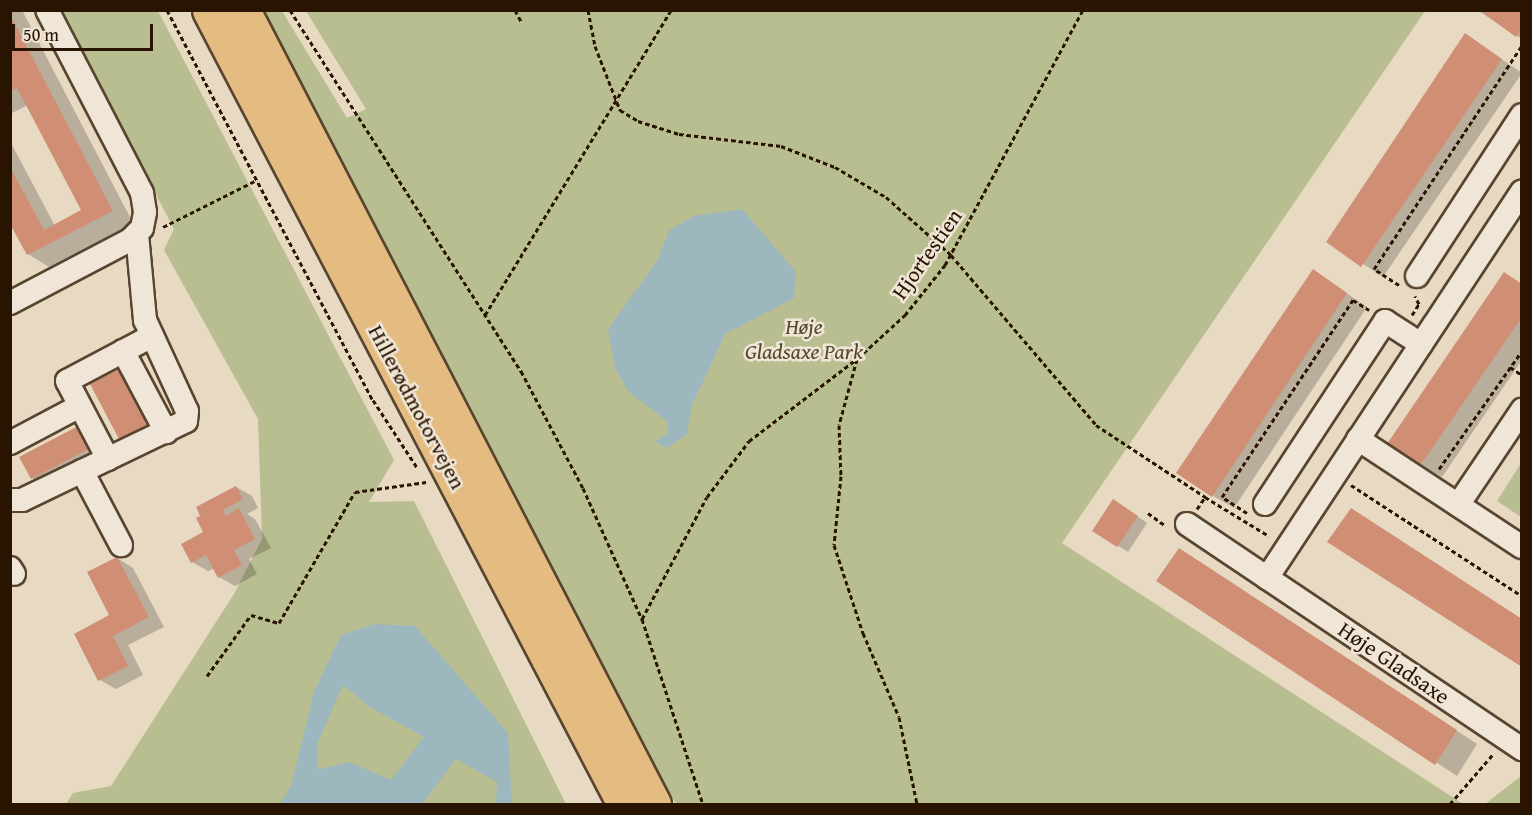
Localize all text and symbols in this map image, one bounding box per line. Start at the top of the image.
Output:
scale bar [15,12,156,50]
text: 50 m [23,21,59,48]
street label: Hjortestien [886,204,968,304]
park label: Høje Gladsaxe Park [745,313,863,364]
street label: Hillerødmotorvejen [363,320,471,494]
street label: Høje Gladsaxe [1333,616,1455,710]

